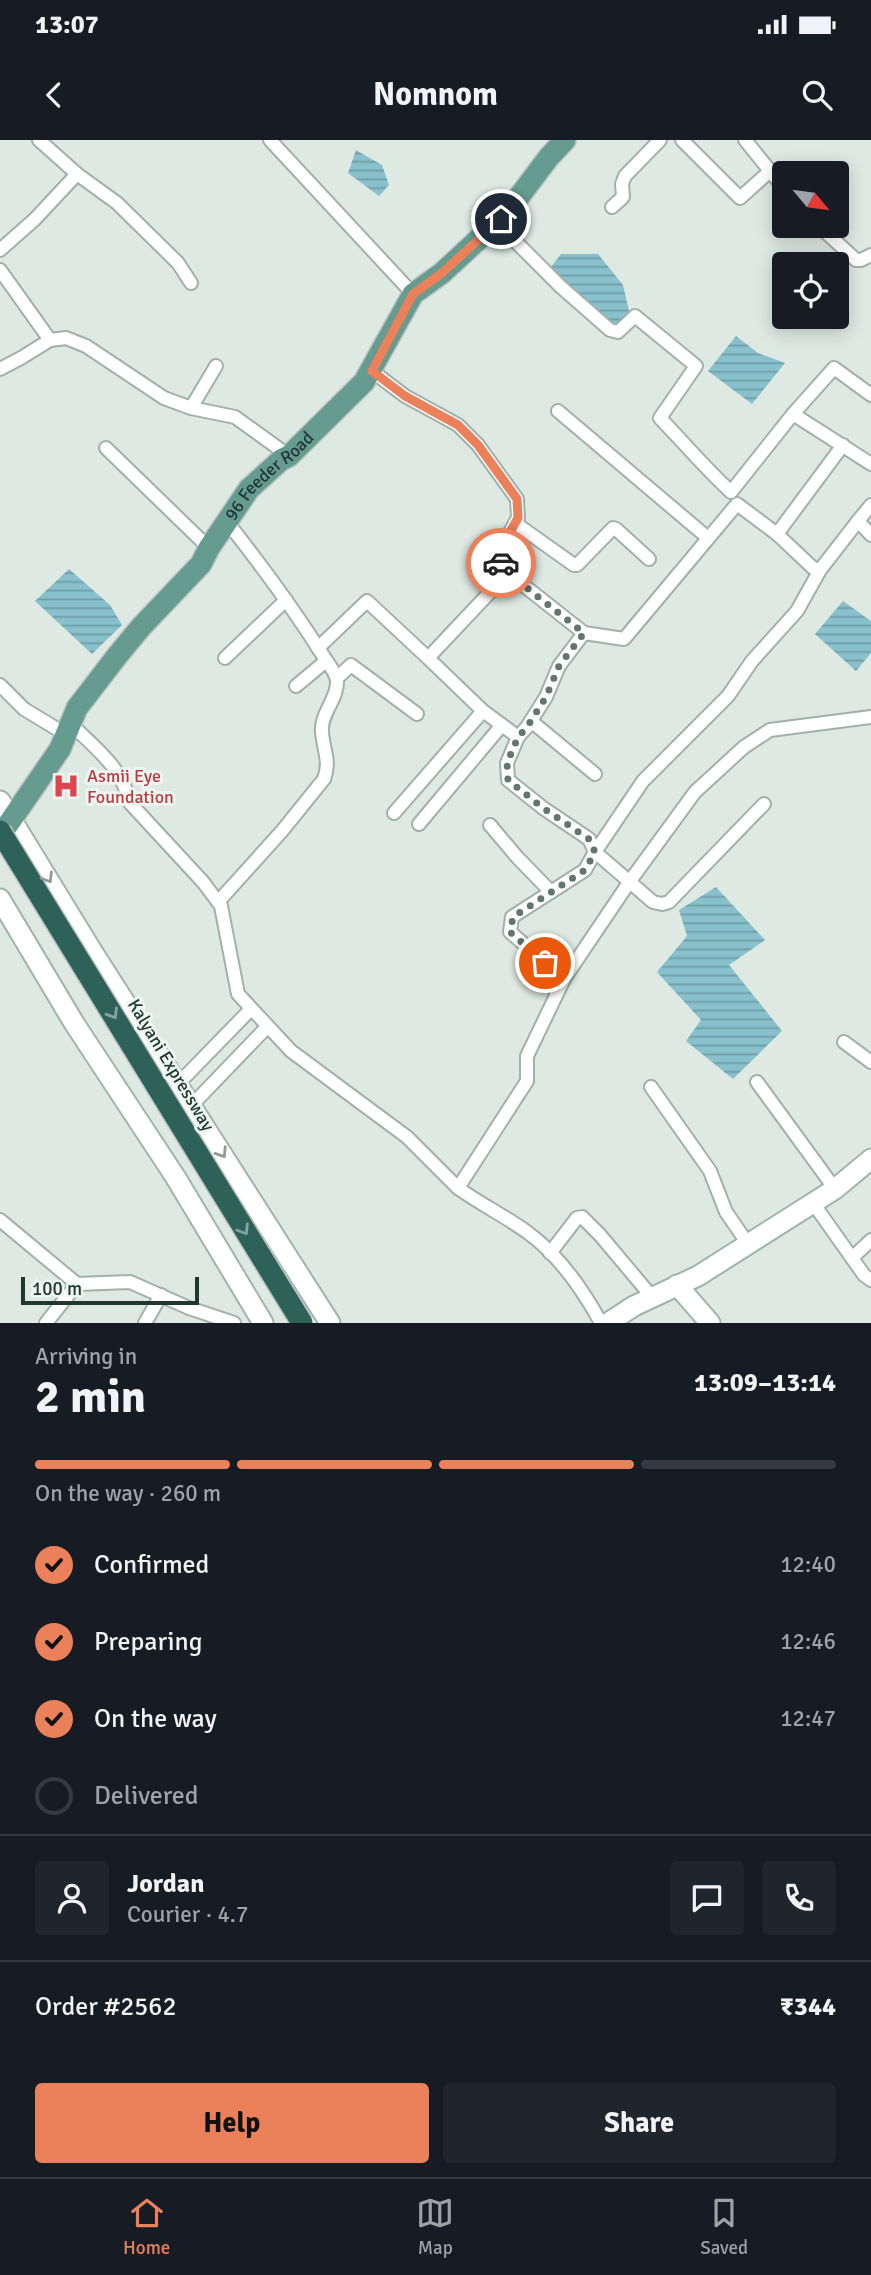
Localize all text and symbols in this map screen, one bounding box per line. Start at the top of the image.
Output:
text: 13:07 [35,9,99,41]
text: Nomnom [373,75,498,114]
icon: back [35,76,73,114]
icon: search [798,76,836,114]
north arrow [772,161,849,238]
map controls [772,161,849,329]
pin [471,189,531,249]
icon: home [482,200,520,238]
button: locate [772,252,849,329]
street label: 96 Feeder Road [220,427,318,525]
courier [466,528,536,598]
icon: car [482,544,520,582]
place label: Asmii Eye Foundation [87,765,174,808]
hospital icon: Asmii Eye Foundation [51,771,81,801]
one-way arrow [39,870,52,883]
pin [515,933,575,993]
icon: bag [526,944,564,982]
street label: Kalyani Expressway [123,995,219,1135]
one-way arrow [105,1007,118,1020]
one-way arrow [214,1145,227,1158]
one-way arrow [236,1222,249,1235]
scale bar [21,1274,200,1306]
text: 100 m [32,1277,82,1301]
text: Arriving in [35,1342,137,1371]
text: 13:09–13:14 [694,1367,836,1399]
text: 2 min [35,1369,146,1425]
text: On the way · 260 m [35,1479,221,1508]
icon: check [35,1546,73,1584]
text: Confirmed [94,1549,209,1581]
text: 12:40 [780,1550,836,1579]
icon: check [35,1623,73,1661]
text: Preparing [94,1626,202,1658]
text: 12:46 [780,1627,836,1656]
icon: check [35,1700,73,1738]
text: On the way [94,1703,217,1735]
text: 12:47 [780,1704,836,1733]
text: Delivered [94,1780,199,1812]
button: person [35,1861,109,1935]
button: chat [670,1861,744,1935]
button: phone [762,1861,836,1935]
text: Jordan [127,1868,204,1900]
text: Courier · 4.7 [127,1900,248,1929]
text: Order #2562 [35,1991,176,2023]
text: ₹344 [780,1991,836,2023]
button: Help [35,2083,429,2163]
button: Share [443,2083,836,2163]
tab: Home [123,2194,170,2260]
tab: Map [416,2194,454,2260]
tab: Saved [700,2194,748,2260]

